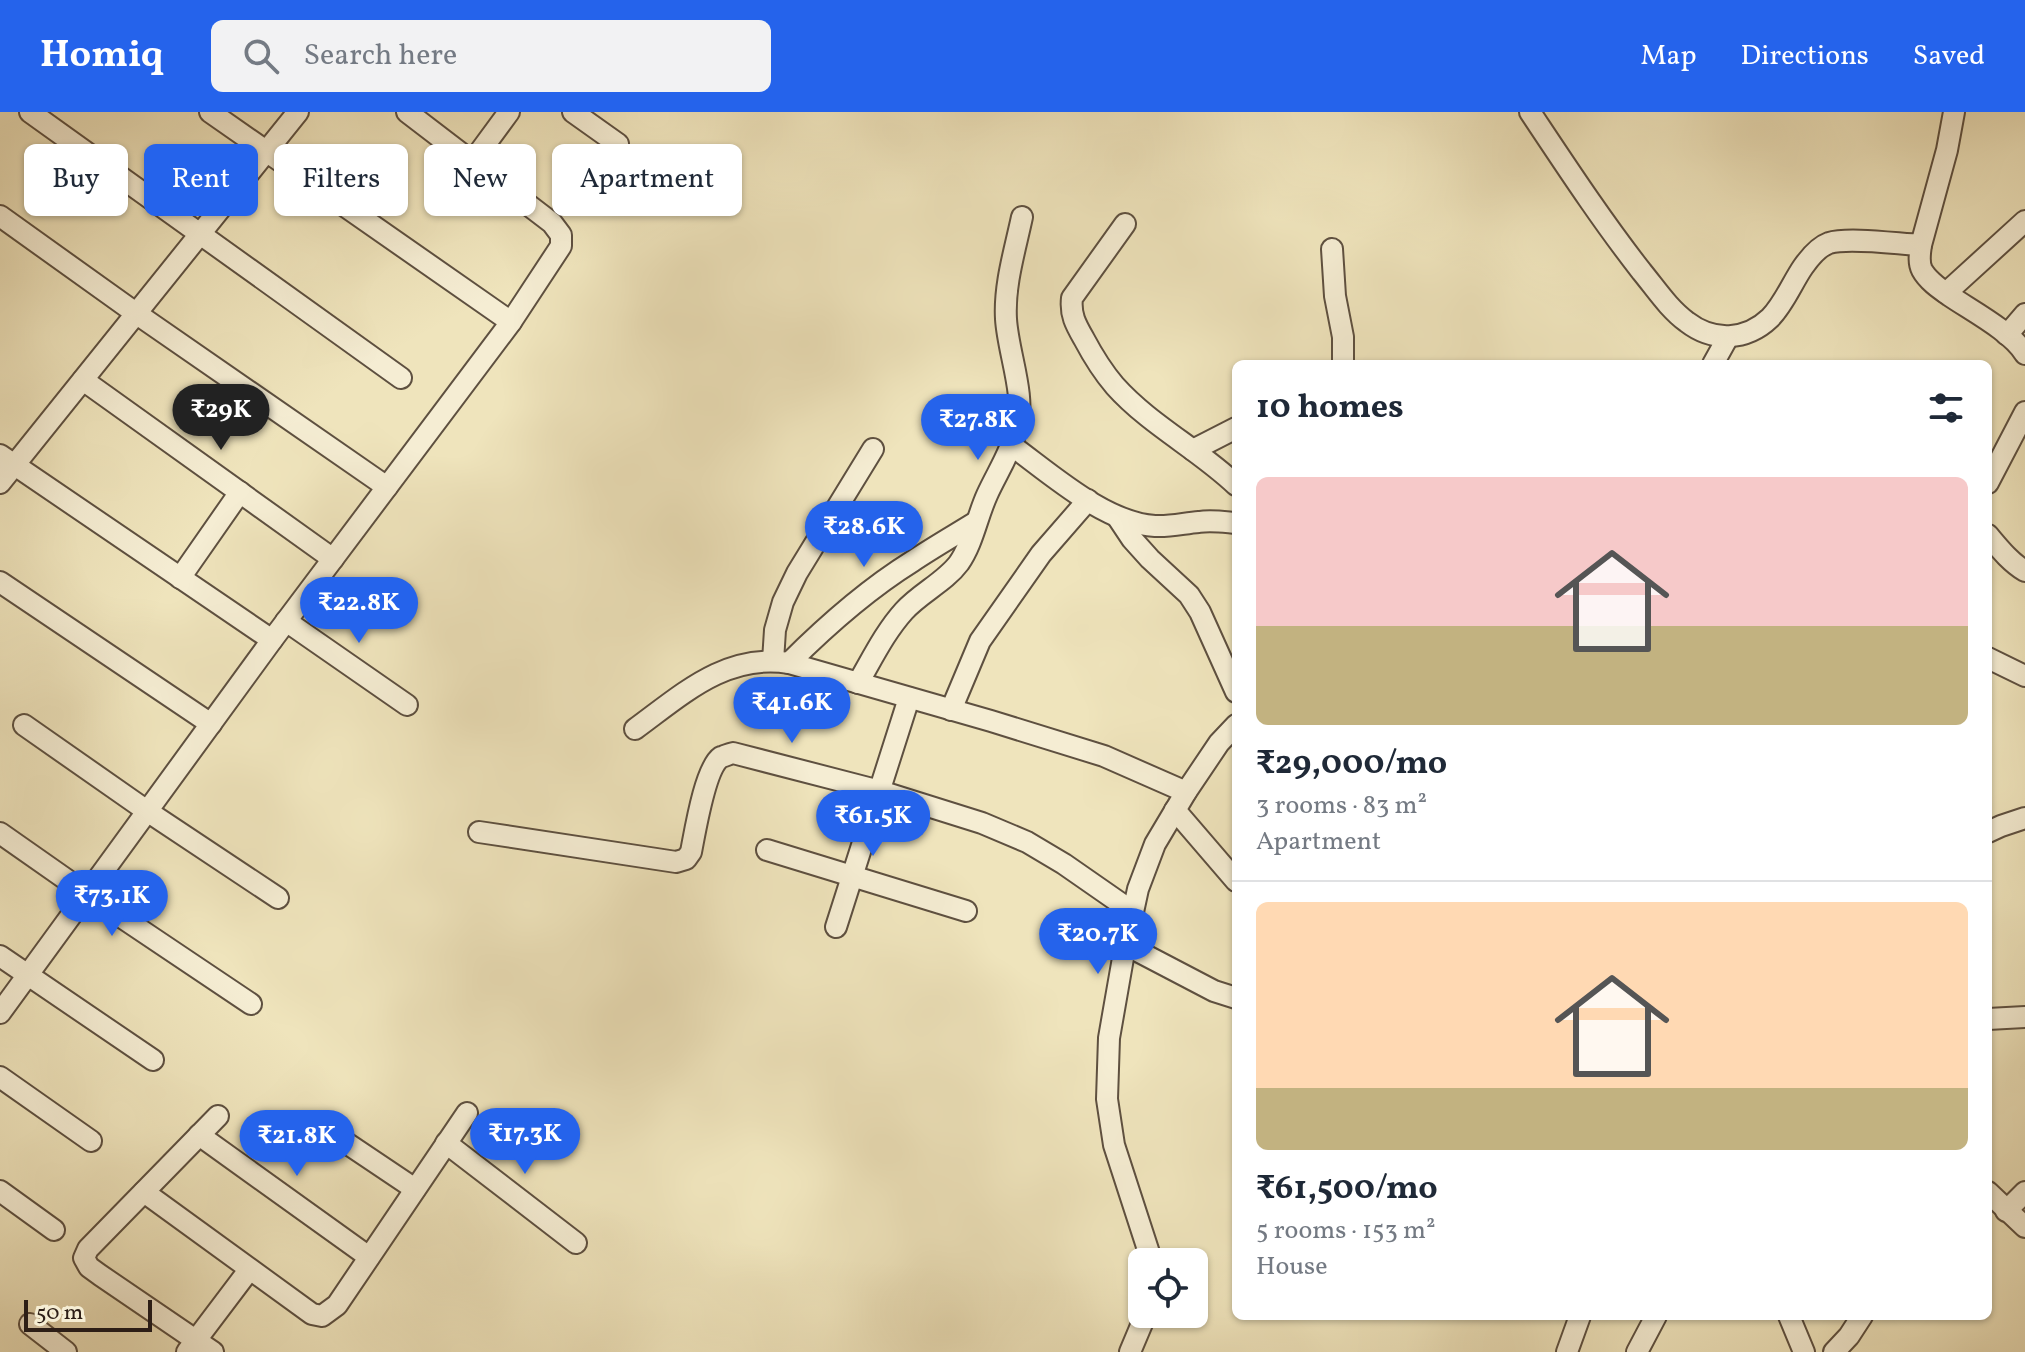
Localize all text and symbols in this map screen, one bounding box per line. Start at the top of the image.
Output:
search box [211,20,771,92]
text: Homiq [40,30,163,83]
icon: search [239,34,283,78]
text: Search here [303,35,457,77]
text: Map [1641,37,1697,76]
text: Directions [1741,37,1869,76]
text: Saved [1913,37,1985,76]
chip: Buy [24,144,128,216]
chip: Rent [144,144,258,216]
chip: Filters [274,144,408,216]
chip: New [424,144,536,216]
chip: Apartment [552,144,742,216]
pin: ₹29K [174,384,268,452]
text: 10 homes [1256,385,1404,432]
icon: filters [1924,386,1968,430]
text: ₹29K [190,392,252,428]
pin: ₹27.8K [913,394,1043,462]
text: ₹27.8K [939,402,1017,438]
pin: ₹28.6K [799,501,929,569]
text: ₹28.6K [823,509,905,545]
icon: home [1540,529,1684,673]
pin: ₹22.8K [294,577,424,645]
text: ₹22.8K [318,585,400,621]
pin: ₹41.6K [727,677,857,745]
text: ₹41.6K [751,685,833,721]
text: ₹29,000/mo [1256,741,1447,788]
text: 3 rooms · 83 m² [1256,788,1427,824]
pin: ₹61.5K [808,790,938,858]
text: ₹61.5K [834,798,912,834]
text: Apartment [1256,824,1381,860]
pin: ₹73.1K [47,870,177,938]
text: ₹73.1K [74,878,150,914]
pin: ₹20.7K [1033,908,1163,976]
text: ₹20.7K [1057,916,1139,952]
icon: home [1540,954,1684,1098]
pin: ₹17.3K [460,1108,590,1176]
pin: ₹21.8K [232,1110,362,1178]
text: ₹17.3K [488,1116,562,1152]
text: ₹21.8K [258,1118,336,1154]
text: ₹61,500/mo [1256,1166,1438,1213]
text: 5 rooms · 153 m² [1256,1213,1436,1249]
map controls [1128,1248,1208,1328]
button: locate [1128,1248,1208,1328]
text: House [1256,1249,1328,1285]
scale bar [24,1296,152,1332]
text: 50 m [36,1298,83,1329]

